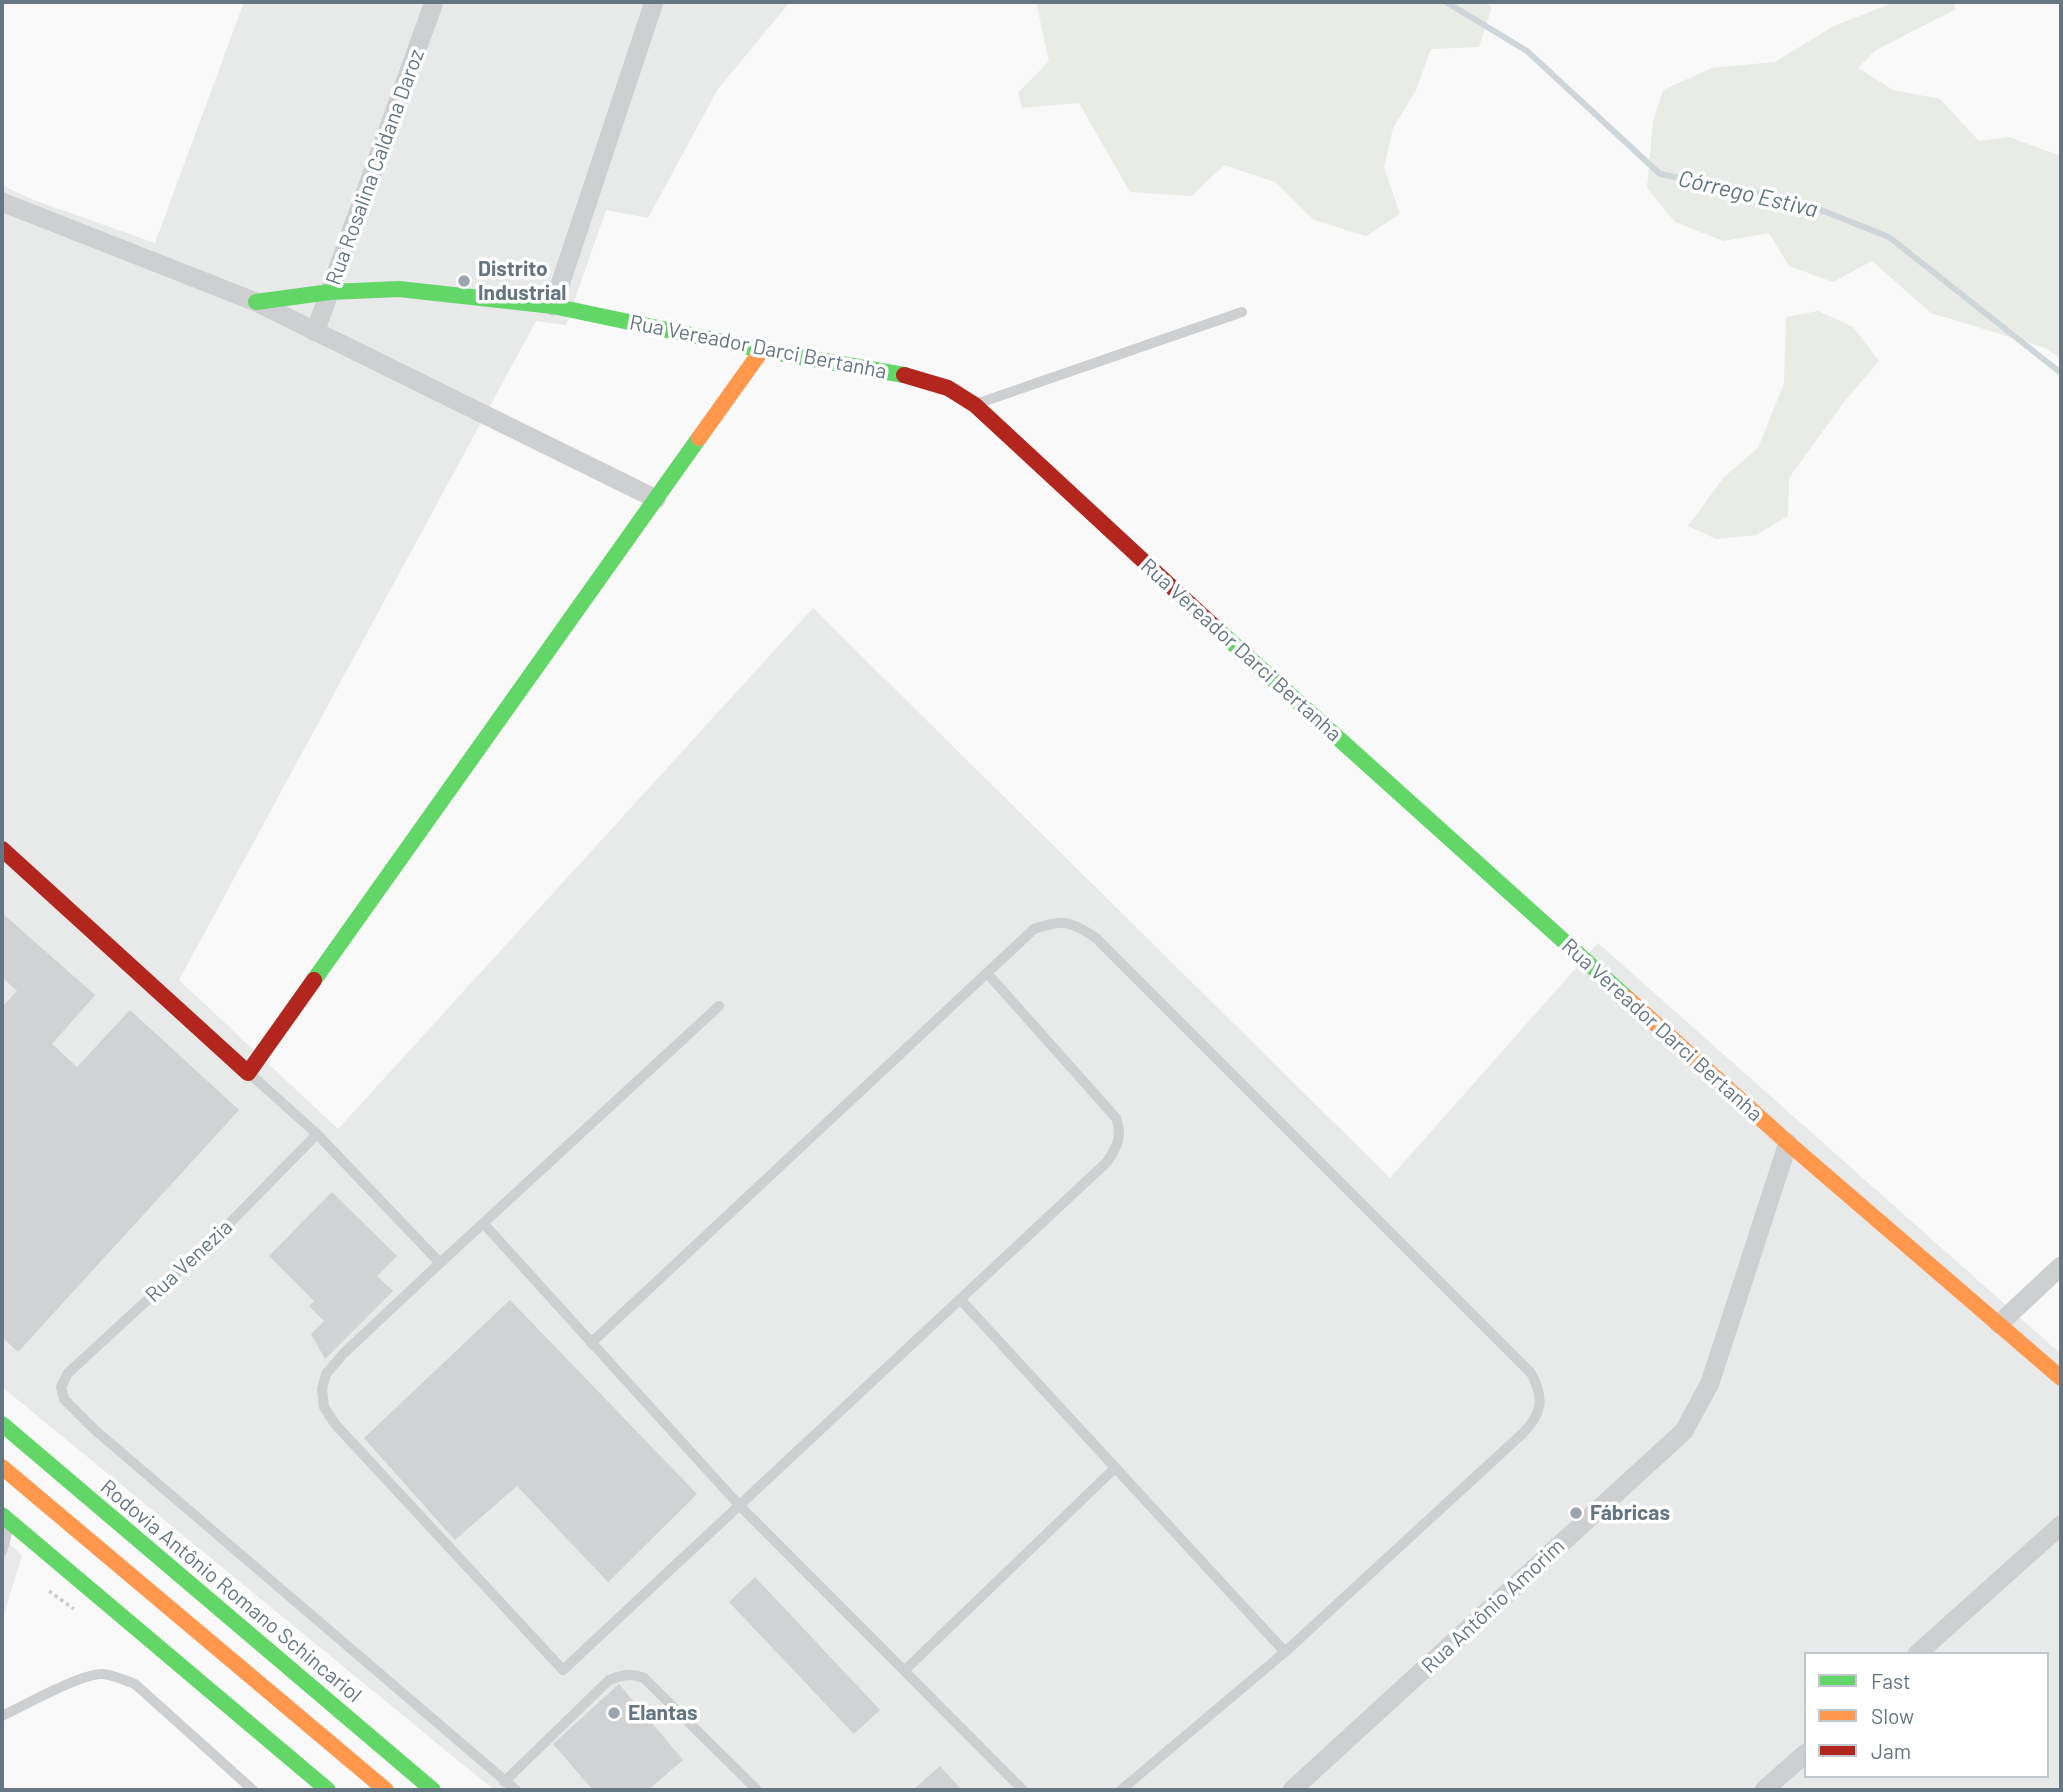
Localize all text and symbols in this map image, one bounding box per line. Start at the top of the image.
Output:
street label: Rua Rosalina Caldana Daroz [321,46,429,288]
water label: Córrego Estiva [1676,165,1820,223]
place label: Distrito Industrial [478,256,566,306]
marker: Distrito Industrial [456,273,472,289]
street label: Rua Vereador Darci Bertanha [627,310,889,384]
street label: Rua Vereador Darci Bertanha [1135,553,1347,747]
street label: Rua Vereador Darci Bertanha [1556,933,1768,1127]
street label: Rua Venezia [140,1214,238,1308]
street label: Rodovia Antônio Romano Schincariol [95,1474,367,1708]
place label: Fábricas [1590,1500,1670,1526]
marker: Fábricas [1568,1505,1584,1521]
street label: Rua Antônio Amorim [1416,1533,1570,1679]
legend [1804,1652,2049,1778]
text: Fast [1871,1668,1911,1693]
place label: Elantas [628,1700,698,1726]
text: Slow [1871,1703,1914,1728]
marker: Elantas [606,1705,622,1721]
text: Jam [1871,1738,1911,1763]

